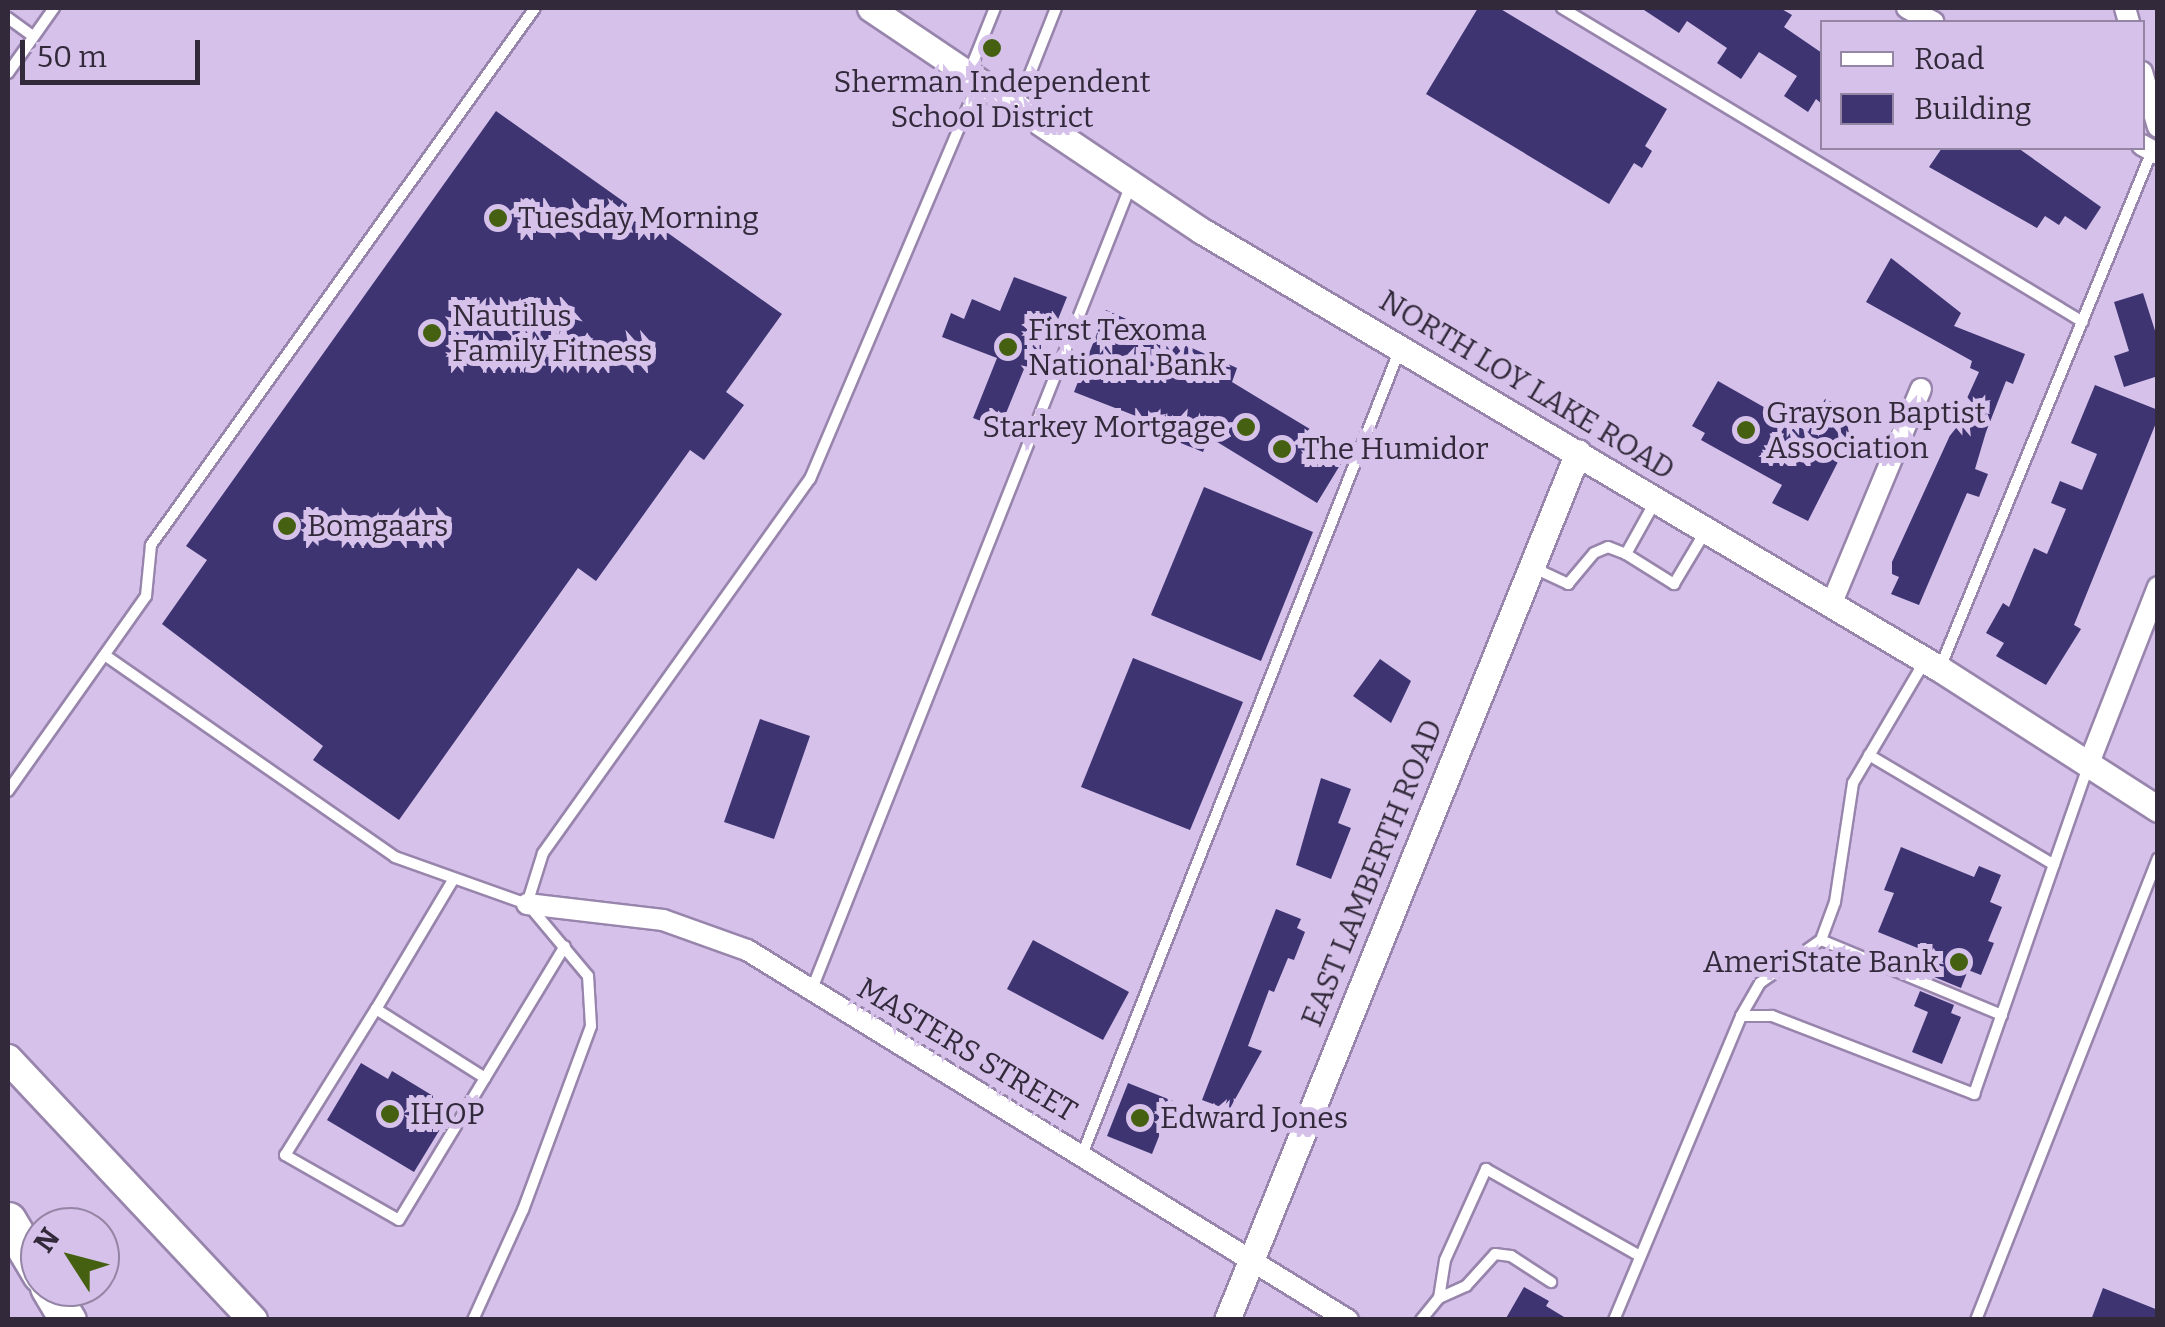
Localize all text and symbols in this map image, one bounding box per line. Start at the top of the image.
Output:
scale bar [25,20,205,82]
legend [1820,20,2145,150]
marker: Sherman Independent School District [981,37,1003,59]
text: 50 m [37,39,107,75]
text: Road [1914,41,1985,77]
place label: Sherman Independent School District [833,64,1151,134]
text: Building [1914,91,2032,127]
place label: Tuesday Morning [518,200,759,236]
marker: Tuesday Morning [487,207,509,229]
street label: NORTH LOY LAKE ROAD [1373,283,1681,487]
place label: Nautilus Family Fitness [452,298,652,368]
place label: First Texoma National Bank [1028,312,1226,382]
marker: Nautilus Family Fitness [421,322,443,344]
marker: First Texoma National Bank [997,336,1019,358]
place label: Grayson Baptist Association [1766,395,1986,466]
place label: Starkey Mortgage [982,409,1226,445]
marker: Starkey Mortgage [1235,416,1257,438]
marker: Grayson Baptist Association [1735,419,1757,441]
place label: The Humidor [1302,431,1489,467]
marker: The Humidor [1271,438,1293,460]
place label: Bomgaars [307,508,448,544]
marker: Bomgaars [276,515,298,537]
street label: EAST LAMBERTH ROAD [1294,714,1450,1032]
place label: AmeriState Bank [1703,944,1939,980]
marker: AmeriState Bank [1948,951,1970,973]
street label: MASTERS STREET [851,970,1083,1130]
place label: IHOP [410,1096,485,1132]
place label: Edward Jones [1160,1100,1348,1136]
marker: IHOP [379,1103,401,1125]
marker: Edward Jones [1129,1107,1151,1129]
north arrow [20,1207,120,1307]
text: N [27,1222,67,1259]

